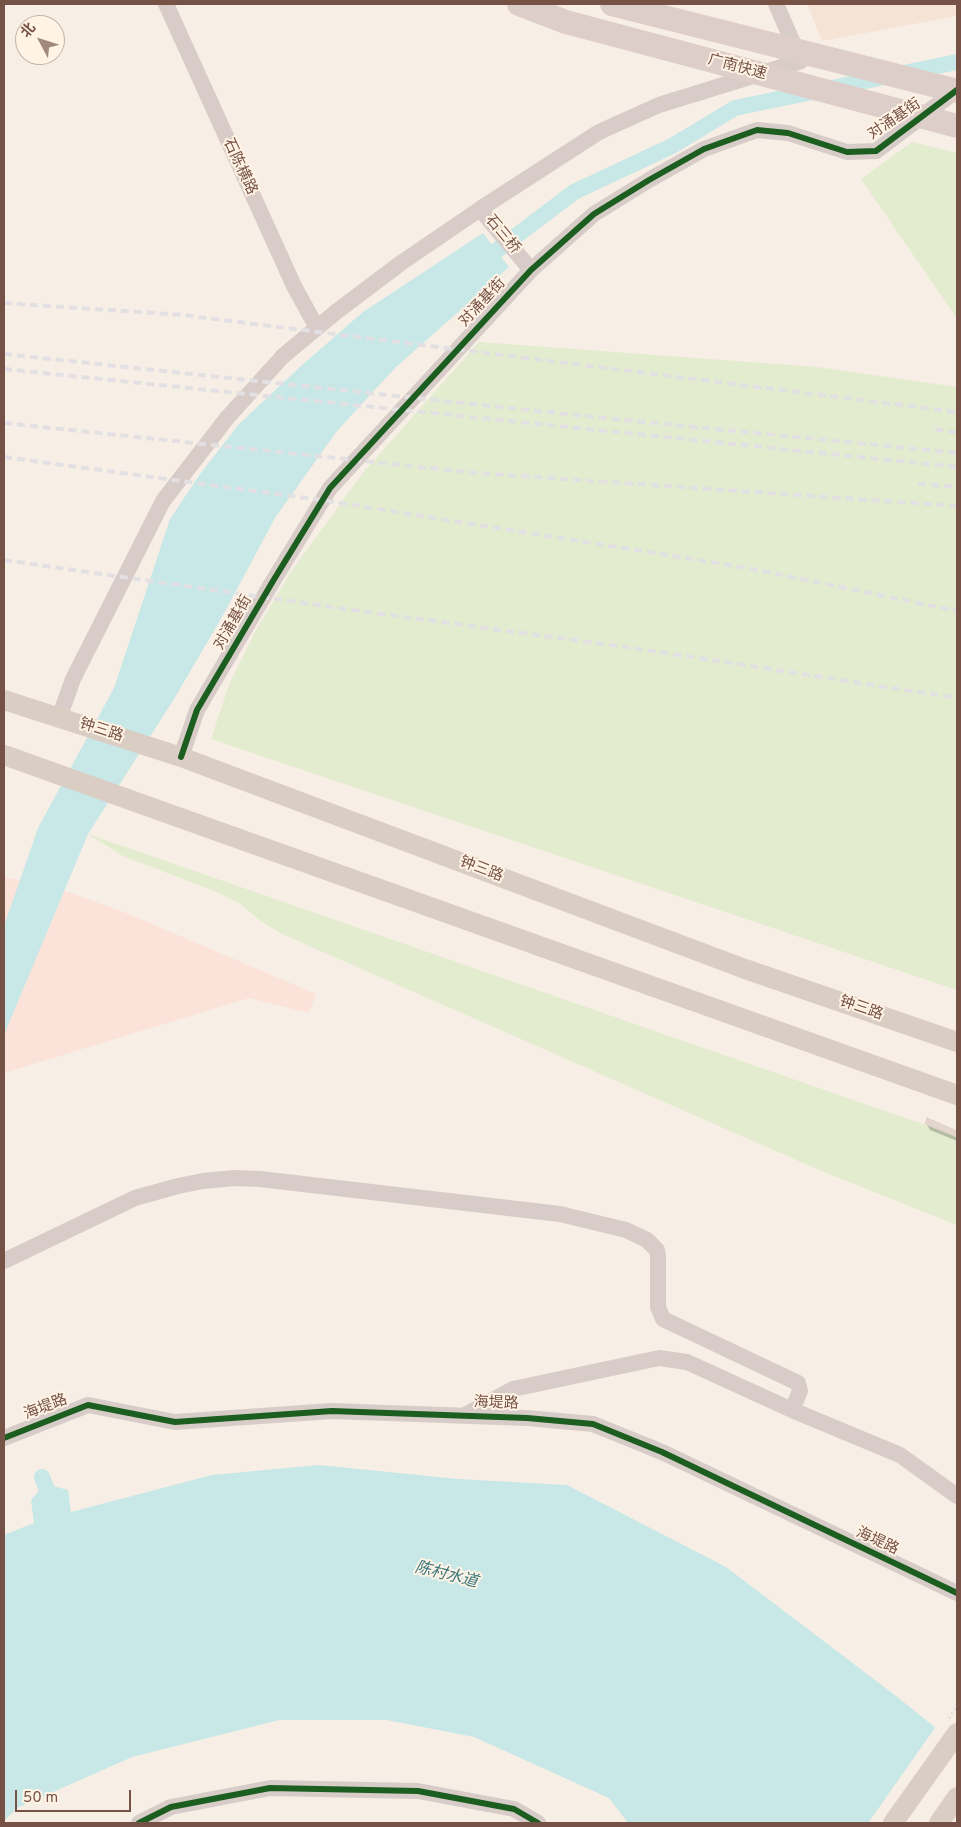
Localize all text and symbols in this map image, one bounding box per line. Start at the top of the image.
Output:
north arrow [15,15,65,65]
text: 北 [18,20,40,42]
street label: 广南快速 [706,52,768,84]
street label: 对涌基街 [865,96,925,144]
street label: 石陈横路 [218,136,260,198]
street label: 石三桥 [481,212,523,258]
street label: 对涌基街 [456,275,510,331]
street label: 对涌基街 [211,593,257,653]
street label: 钟三路 [77,715,125,747]
street label: 钟三路 [457,854,505,886]
street label: 钟三路 [837,993,885,1025]
street label: 海堤路 [22,1392,70,1424]
street label: 海堤路 [473,1394,519,1414]
street label: 海堤路 [853,1524,901,1560]
water label: 陈村水道 [413,1559,479,1593]
scale bar [18,1780,134,1812]
text: 50 m [23,1789,58,1808]

